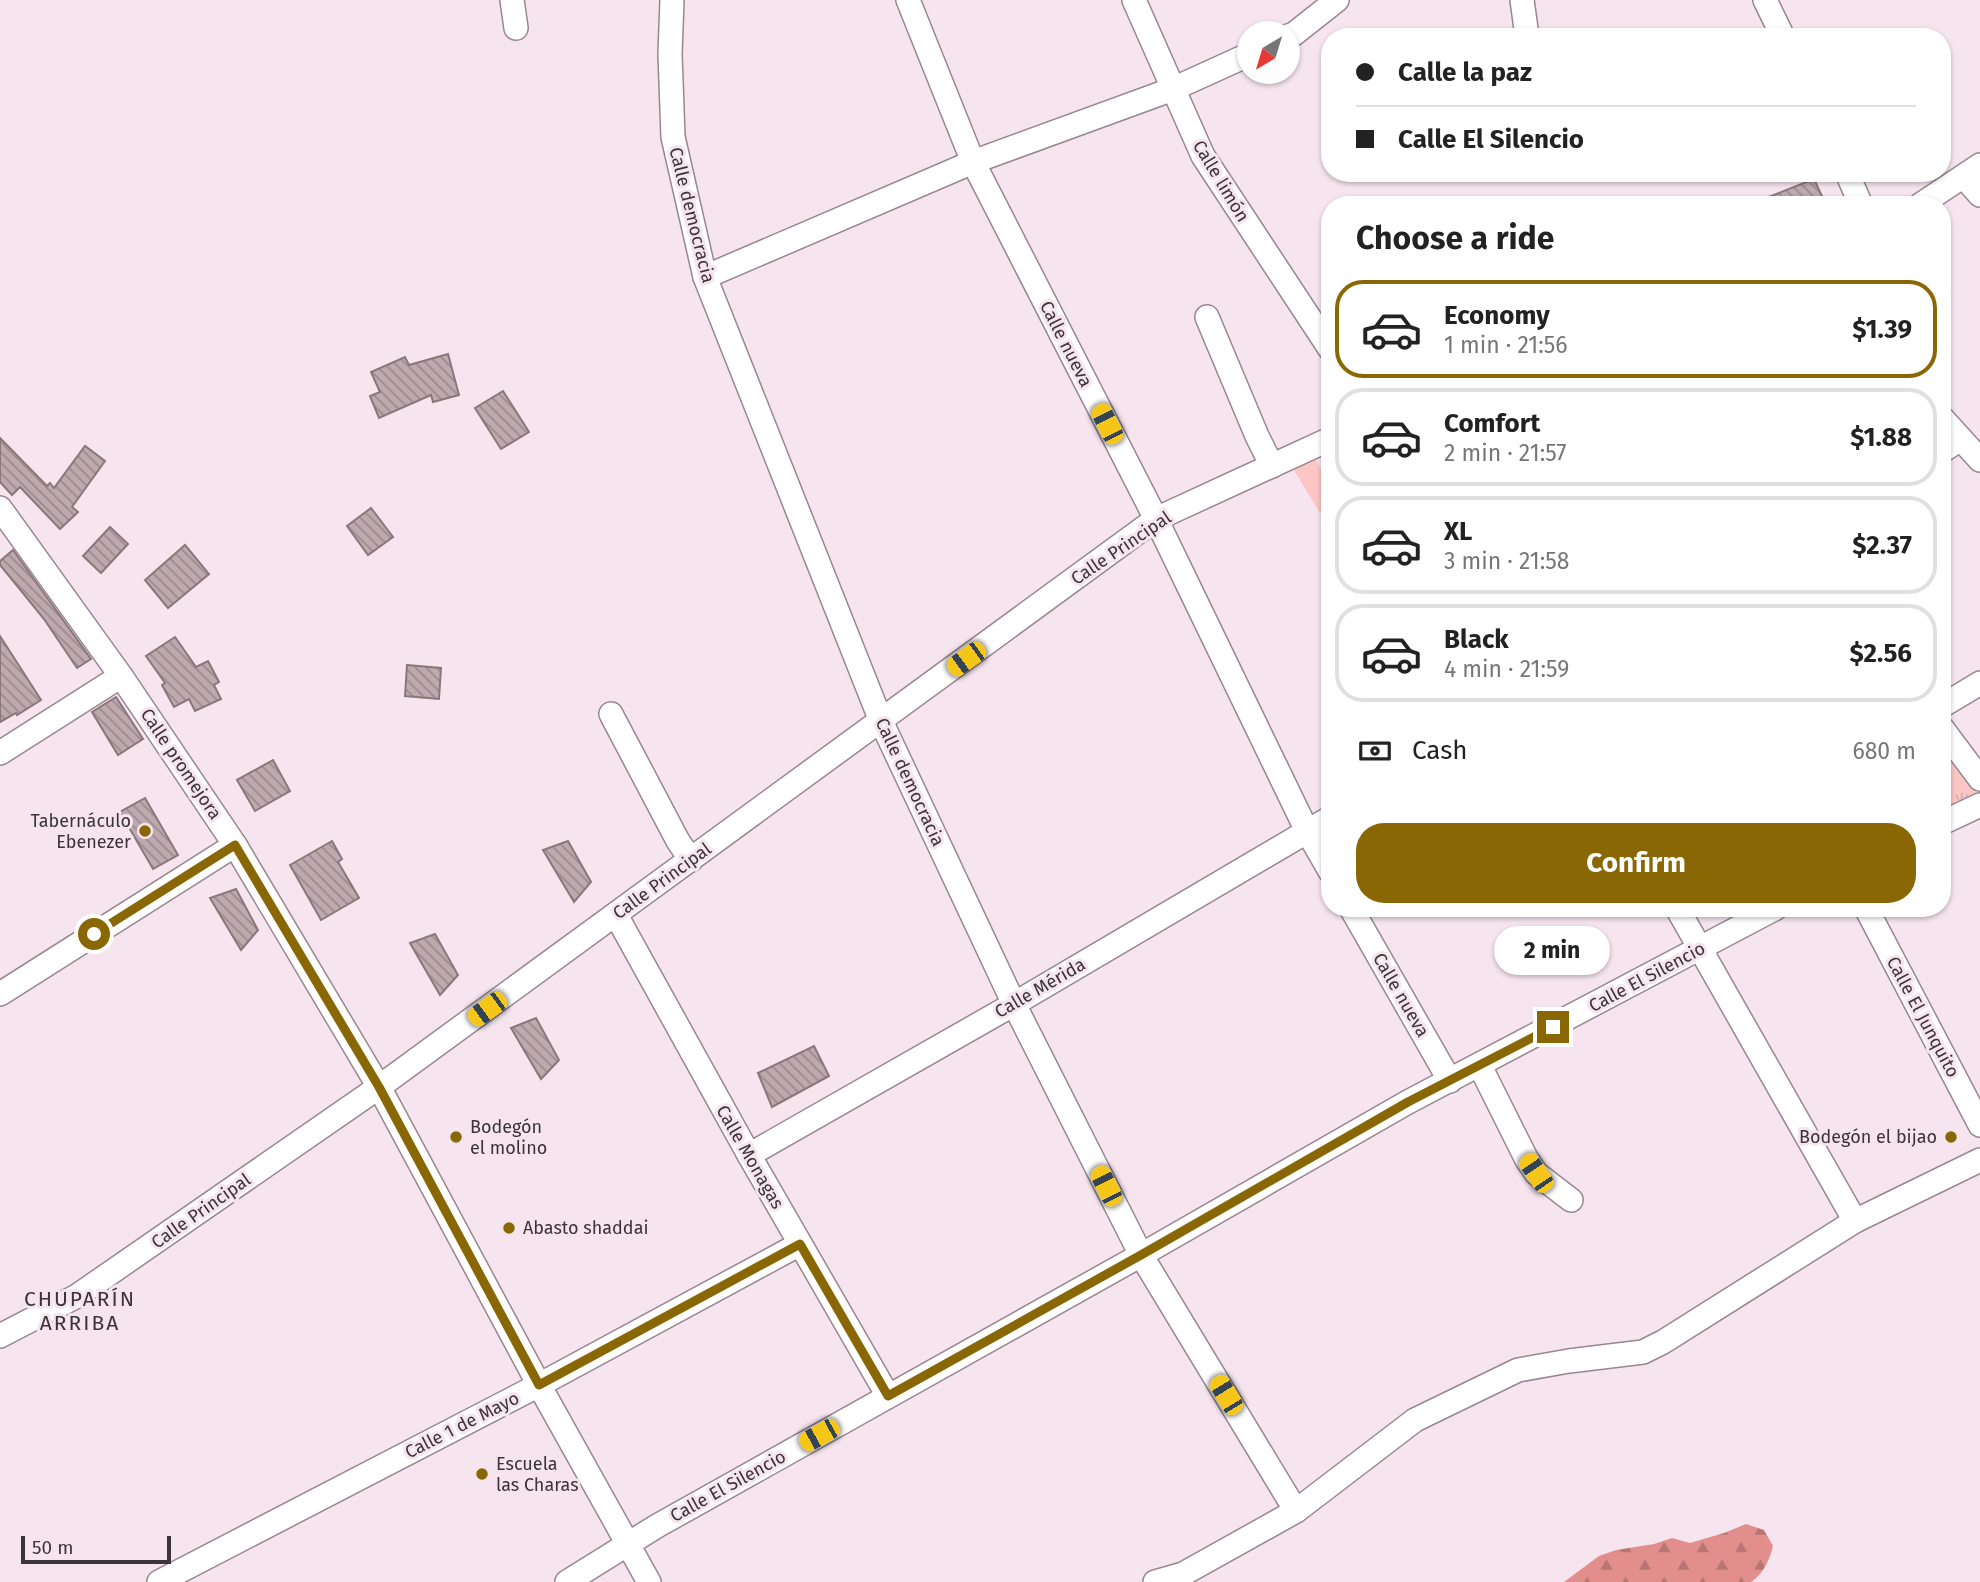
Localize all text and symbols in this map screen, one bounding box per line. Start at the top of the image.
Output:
north arrow [1237,21,1300,84]
map controls [1237,21,1300,84]
text: Calle la paz [1398,57,1532,88]
text: Calle El Silencio [1398,124,1584,155]
street label: Calle limón [1188,136,1254,226]
street label: Calle democracia [664,145,720,285]
text: Choose a ride [1356,219,1554,257]
street label: Calle nueva [1035,297,1097,391]
icon: car [1360,298,1423,361]
text: Economy [1444,300,1550,331]
text: $1.39 [1852,314,1912,345]
text: 1 min · 21:56 [1444,331,1568,359]
car [1089,401,1126,447]
icon: car [1360,406,1423,469]
text: Comfort [1444,408,1540,439]
text: $1.88 [1850,422,1912,453]
text: 2 min · 21:57 [1444,439,1566,467]
street label: Calle Principal [1067,506,1175,590]
icon: car [1360,514,1423,577]
text: XL [1444,516,1472,547]
text: $2.37 [1852,530,1912,561]
text: 3 min · 21:58 [1444,547,1570,575]
icon: car [1360,622,1423,685]
text: Black [1444,624,1509,655]
car [943,638,990,680]
text: $2.56 [1849,638,1912,669]
text: 4 min · 21:59 [1444,655,1569,683]
street label: Calle promejora [136,704,226,824]
street label: Calle democracia [871,714,949,850]
icon: cash [1356,732,1394,770]
text: Cash [1412,735,1468,766]
text: 680 m [1852,737,1916,765]
place label: Tabernáculo Ebenezer [30,810,131,853]
marker: Tabernáculo Ebenezer [137,823,153,839]
button: Confirm [1356,823,1916,903]
street label: Calle Principal [608,838,716,924]
route start [78,918,110,950]
callout: 2 min [1495,926,1611,974]
text: 2 min [1524,936,1580,964]
street label: Calle El Silencio [1585,937,1709,1017]
street label: Calle nueva [1368,949,1434,1041]
street label: Calle Mérida [991,953,1089,1023]
street label: Calle El Junquito [1882,953,1964,1081]
car [464,988,511,1030]
route end [1537,1011,1569,1043]
street label: Calle Monagas [711,1101,789,1213]
place label: Bodegón el molino [470,1116,547,1159]
place label: Bodegón el bijao [1799,1126,1937,1148]
marker: Bodegón el molino [448,1129,464,1145]
marker: Bodegón el bijao [1943,1129,1959,1145]
car [1516,1150,1557,1196]
car [1088,1163,1125,1209]
street label: Calle Principal [147,1169,255,1253]
place label: Abasto shaddai [523,1217,649,1239]
marker: Abasto shaddai [501,1220,517,1236]
district label: CHUPARÍN ARRIBA [24,1286,136,1336]
car [1207,1372,1246,1418]
street label: Calle 1 de Mayo [401,1387,523,1463]
car [796,1416,843,1454]
street label: Calle El Silencio [666,1445,790,1527]
place label: Escuela las Charas [496,1453,579,1496]
marker: Escuela las Charas [474,1466,490,1482]
scale bar [21,1533,172,1565]
text: 50 m [32,1536,73,1559]

